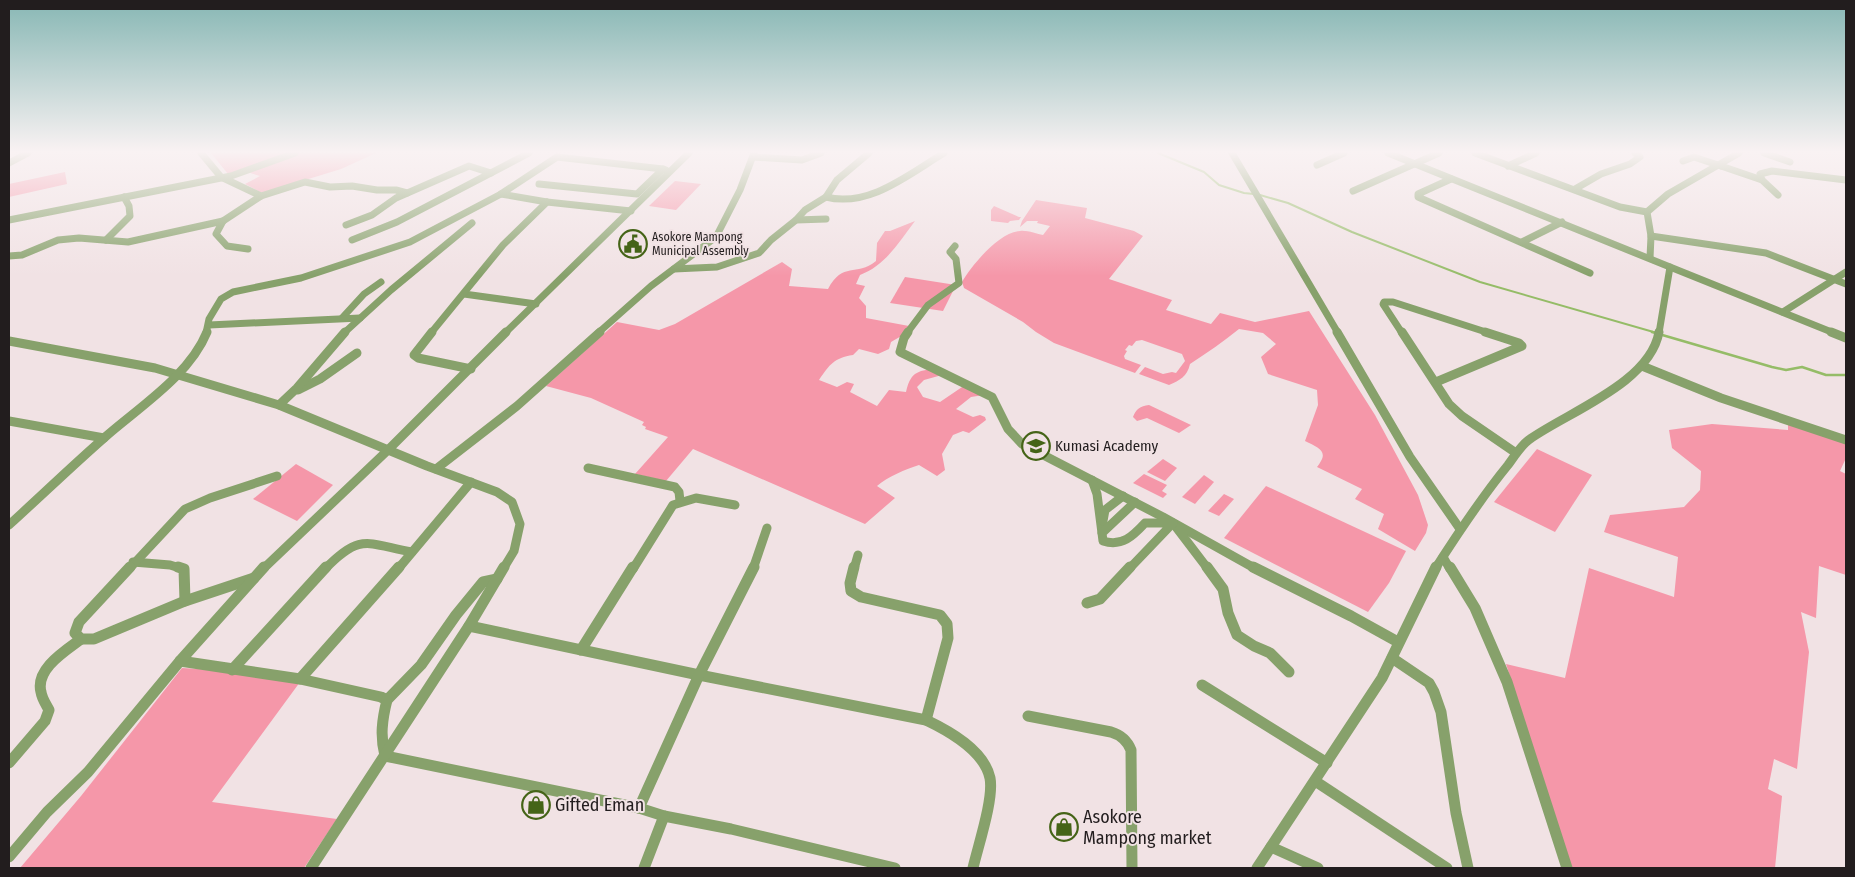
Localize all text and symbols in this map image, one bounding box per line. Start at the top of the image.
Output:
public building icon: Asokore Mampong Municipal Assembly [618,229,648,259]
place label: Asokore Mampong Municipal Assembly [652,230,749,258]
school or university icon: Kumasi Academy [1021,431,1051,461]
place label: Kumasi Academy [1055,437,1159,455]
shop icon: Gifted Eman [521,790,551,820]
place label: Gifted Eman [555,794,644,816]
place label: Asokore Mampong market [1083,806,1212,849]
shop icon: Asokore Mampong market [1049,812,1079,842]

